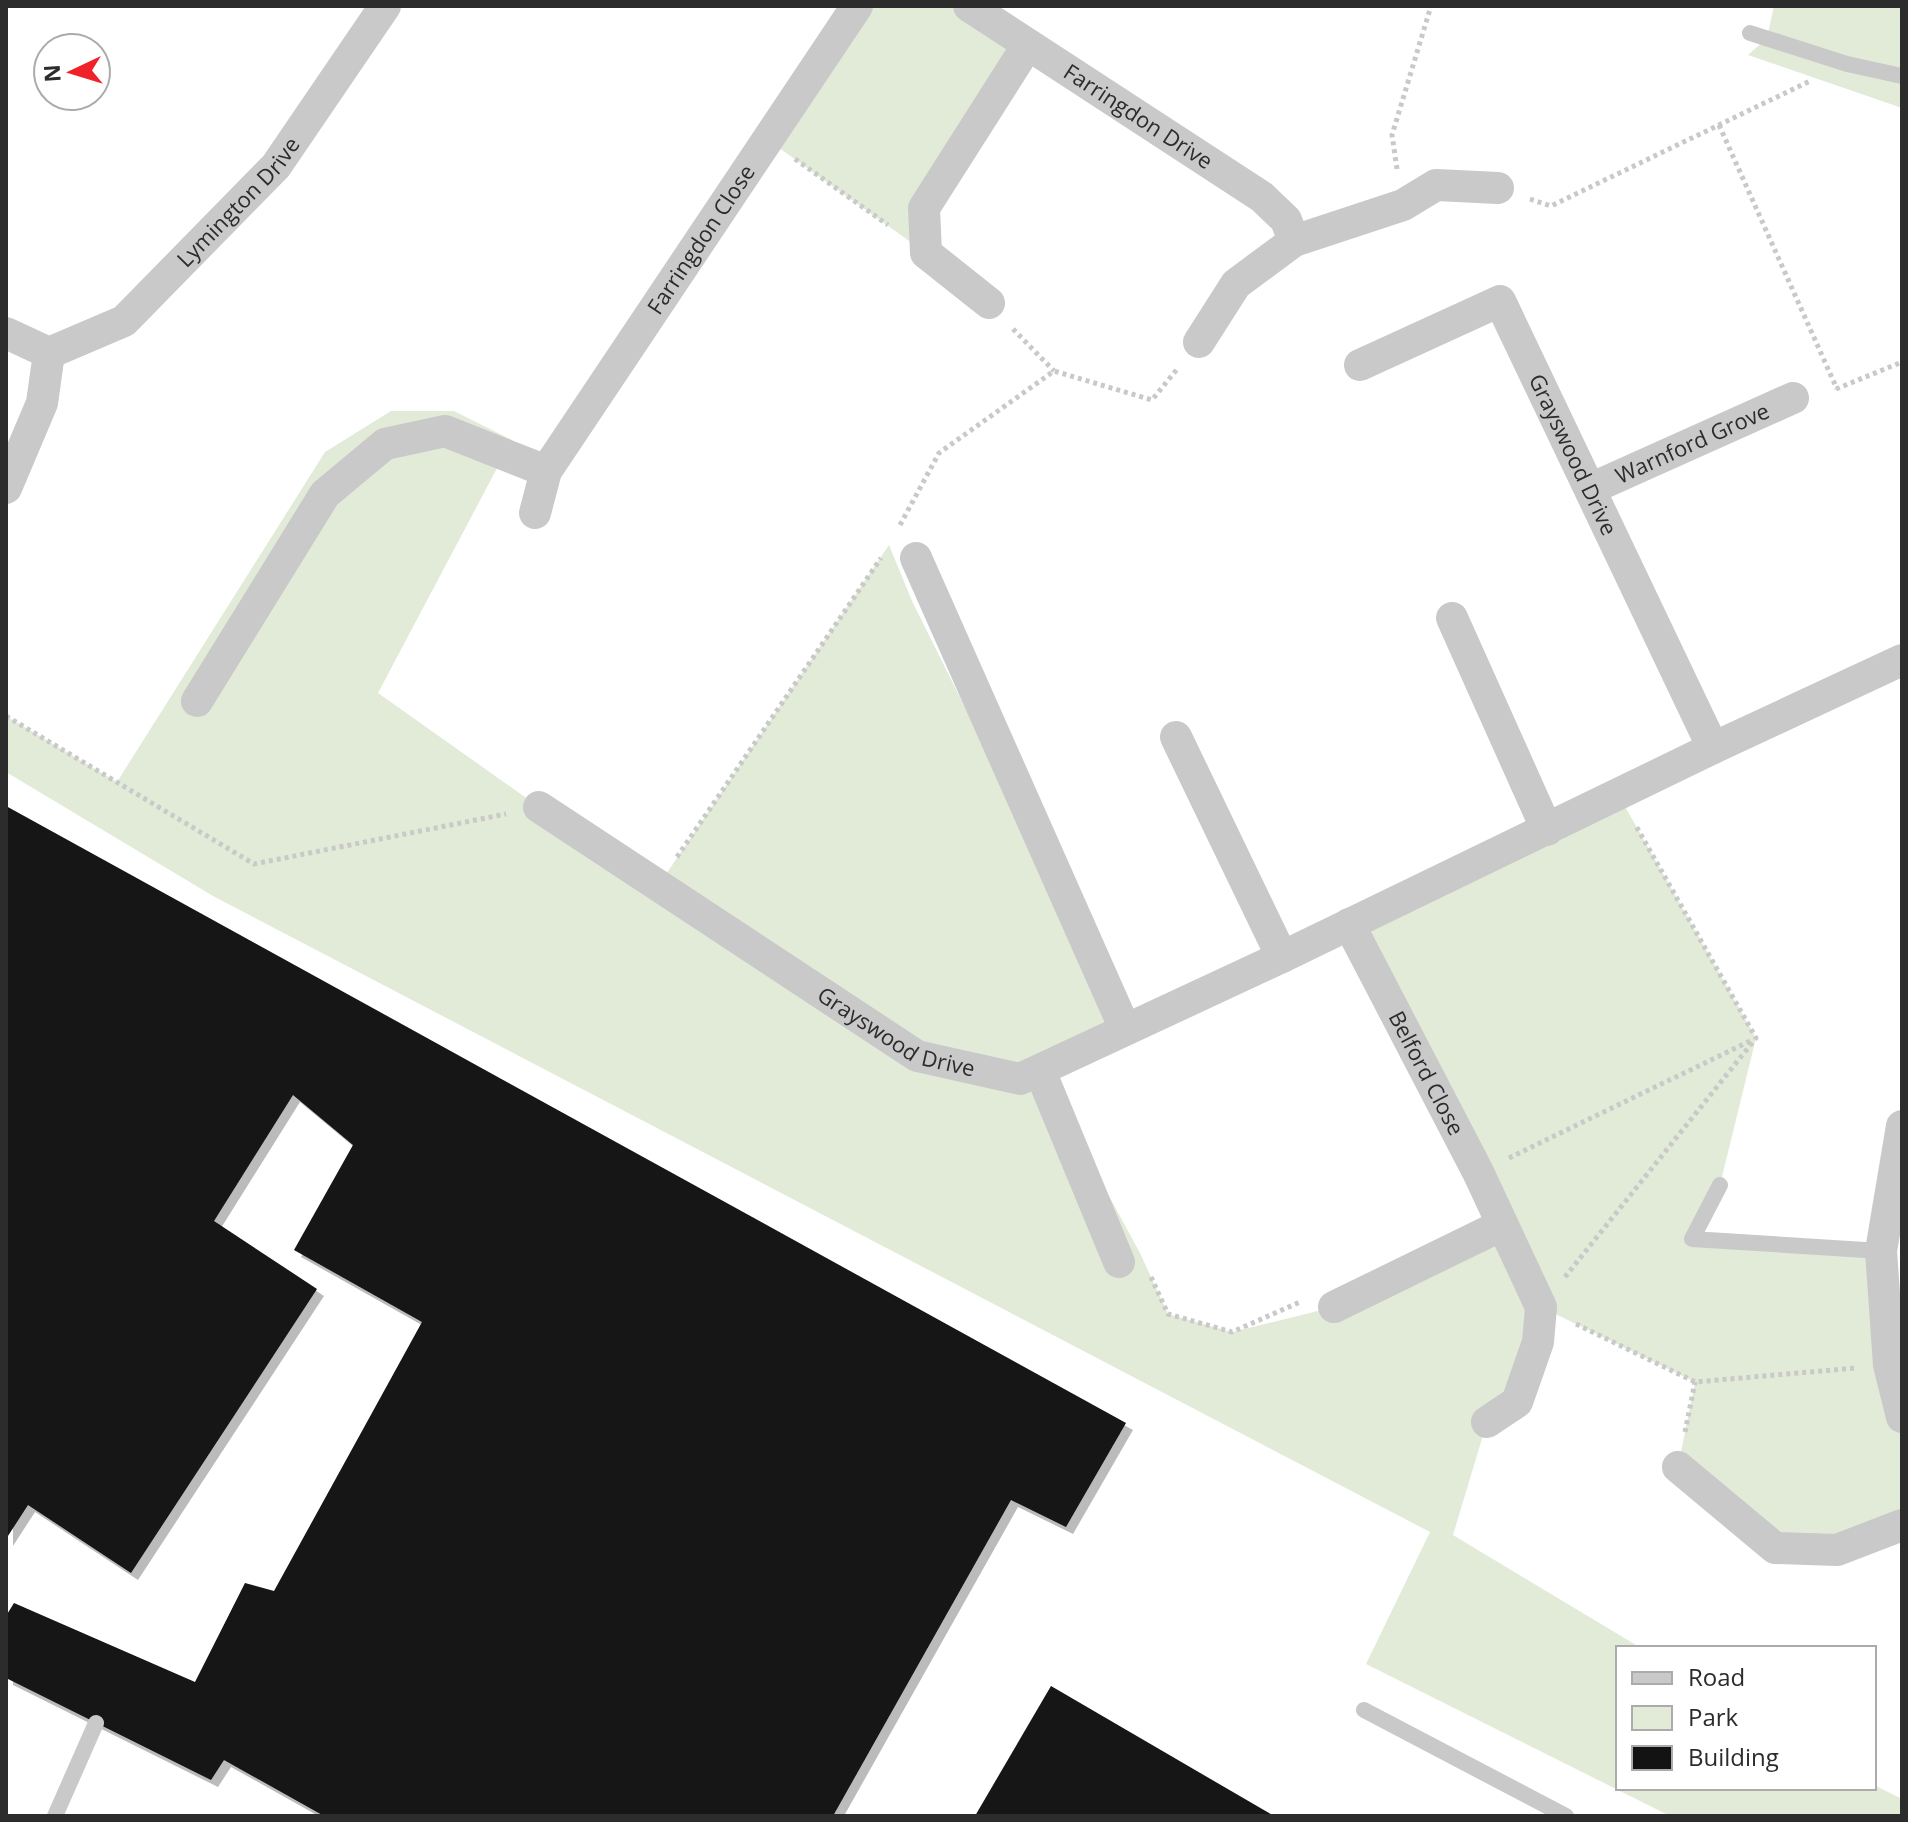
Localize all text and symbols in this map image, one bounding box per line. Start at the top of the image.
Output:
north arrow [32,32,112,112]
street label: Farringdon Drive [1058,56,1219,175]
text: N [35,63,67,83]
street label: Lymington Drive [169,131,306,273]
street label: Farringdon Close [639,158,761,320]
street label: Grayswood Drive [1523,368,1625,540]
street label: Warnford Grove [1610,395,1773,490]
street label: Grayswood Drive [812,979,978,1083]
street label: Belford Close [1383,1005,1472,1140]
legend [1616,1646,1876,1790]
text: Road [1688,1660,1745,1693]
text: Park [1688,1700,1739,1733]
text: Building [1688,1740,1779,1773]

